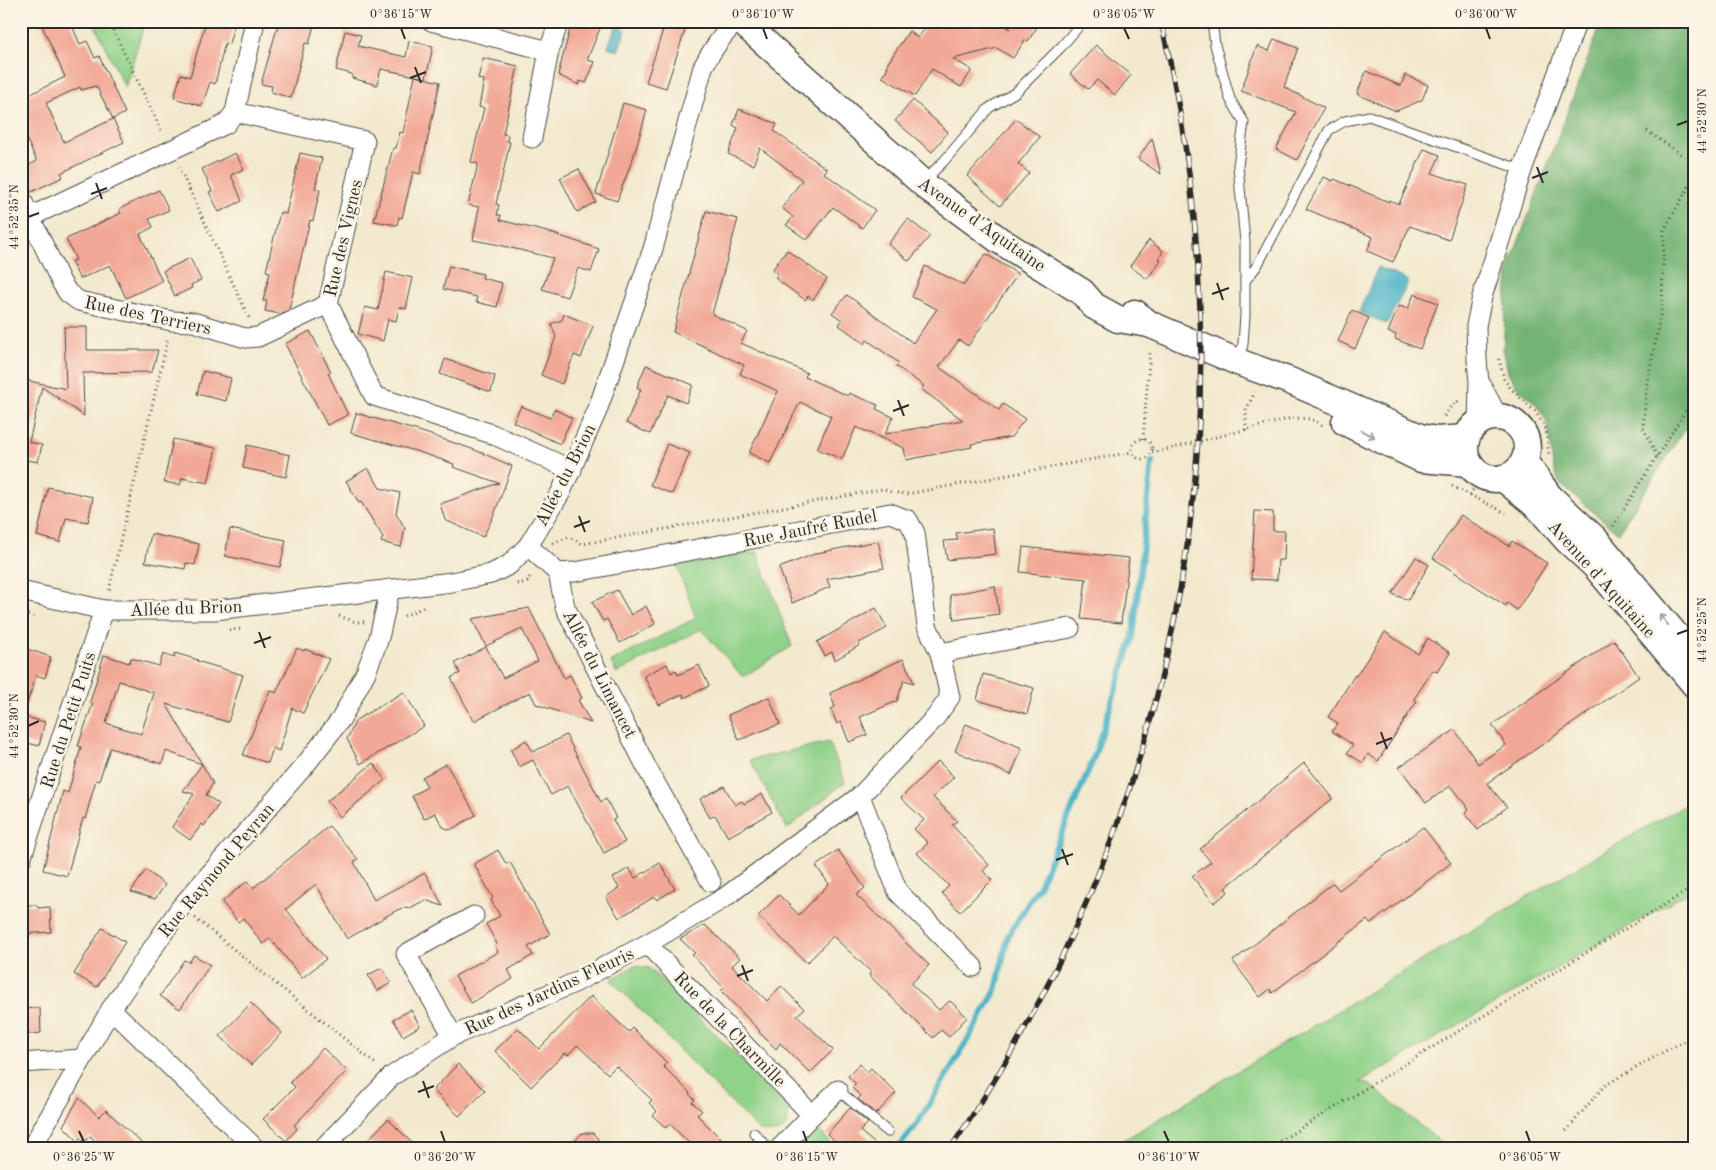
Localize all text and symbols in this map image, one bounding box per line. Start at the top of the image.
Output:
text: 0°36'15"W [370,8,432,21]
text: 0°36'05"W [1093,8,1155,21]
text: 0°36'10"W [732,9,794,21]
text: 0°36'00"W [1455,9,1517,21]
text: 44°52'30"N [1696,88,1709,154]
street label: Avenue d'Aquitaine [914,174,1049,276]
street label: Rue des Vignes [322,178,366,299]
text: 44°52'35"N [8,184,21,250]
street label: Rue des Terriers [83,294,213,338]
street label: Allée du Brion [532,421,600,530]
one-way arrow [1360,430,1375,439]
street label: Rue Jaufré Rudel [742,507,879,551]
street label: Avenue d'Aquitaine [1544,517,1659,642]
text: 44°52'25"N [1696,597,1709,663]
street label: Allée du Brion [130,598,243,620]
street label: Allée du Limancet [559,607,639,742]
one-way arrow [1659,614,1670,627]
street label: Rue du Petit Puits [38,649,100,791]
text: 44°52'30"N [8,693,21,759]
street label: Rue Raymond Peyran [155,800,278,941]
street label: Rue des Jardins Fleuris [462,945,637,1039]
street label: Rue de la Charmille [670,969,789,1091]
text: 0°36'25"W [53,1151,115,1164]
text: 0°36'15"W [776,1151,838,1164]
text: 0°36'05"W [1499,1151,1561,1164]
text: 0°36'20"W [414,1152,476,1164]
text: 0°36'10"W [1138,1152,1200,1164]

